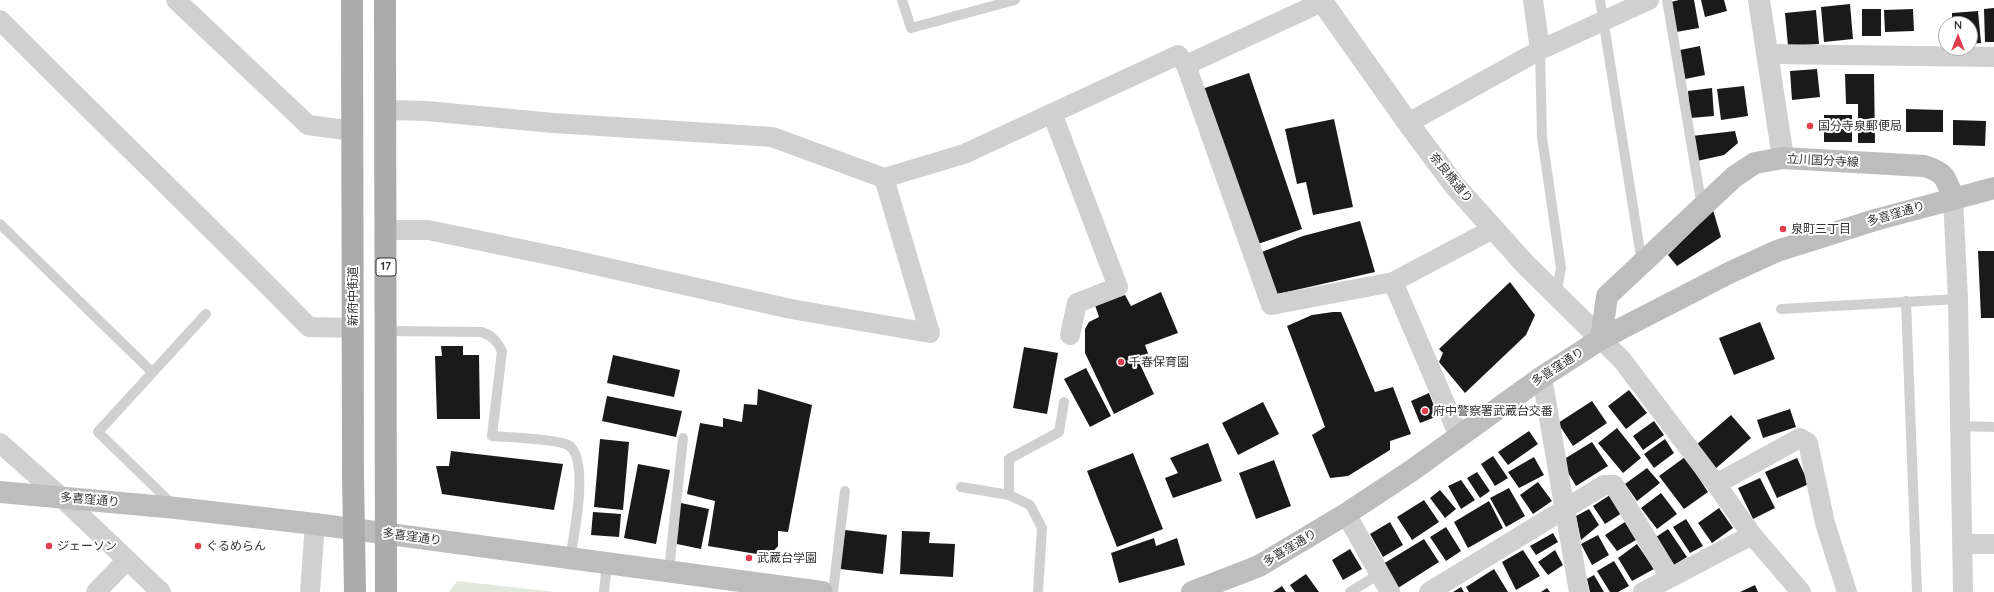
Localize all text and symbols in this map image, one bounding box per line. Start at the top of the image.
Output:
north arrow [1938,16,1978,56]
text: N [1954,18,1962,32]
place label: 国分寺泉郵便局 [1818,119,1902,133]
marker: 国分寺泉郵便局 [1805,121,1815,131]
street label: 奈良橋通り [1427,150,1475,206]
street label: 立川国分寺線 [1787,152,1859,170]
street label: 多喜窪通り [1865,199,1927,229]
place label: 泉町三丁目 [1791,222,1851,236]
marker: 泉町三丁目 [1778,224,1788,234]
road number: 17 [376,258,396,276]
street label: 新府中街道 [346,266,360,326]
street label: 多喜窪通り [1529,345,1587,389]
place label: 千春保育園 [1129,355,1189,369]
marker: 千春保育園 [1116,357,1126,367]
place label: 府中警察署武蔵台交番 [1433,404,1553,418]
marker: 府中警察署武蔵台交番 [1420,406,1430,416]
street label: 多喜窪通り [59,490,121,510]
street label: 多喜窪通り [381,526,443,548]
street label: 多喜窪通り [1261,526,1319,570]
place label: ジェーソン [57,539,117,553]
place label: ぐるめらん [206,539,266,553]
marker: ジェーソン [44,541,54,551]
marker: ぐるめらん [193,541,203,551]
place label: 武蔵台学園 [757,551,817,565]
marker: 武蔵台学園 [744,553,754,563]

